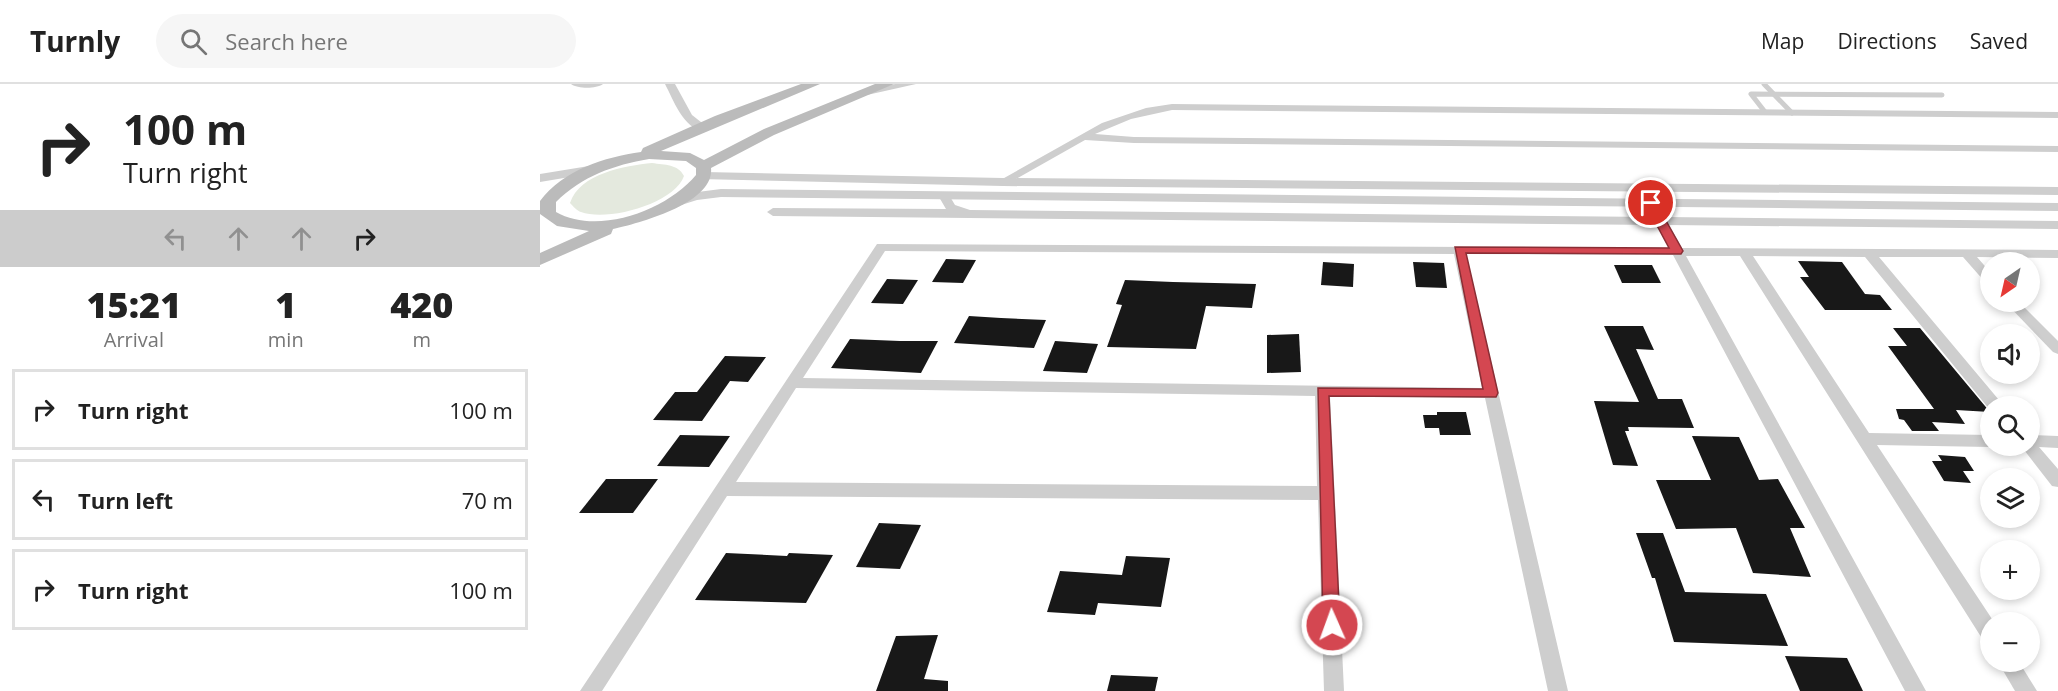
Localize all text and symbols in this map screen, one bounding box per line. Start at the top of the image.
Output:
search box [156,14,576,68]
text: Turnly [30,22,120,60]
icon: search [177,25,210,58]
text: Search here [225,26,348,56]
text: Map [1761,27,1804,55]
text: Directions [1837,27,1937,55]
text: Saved [1970,27,2028,55]
text: 100 m [123,100,247,157]
icon: right [24,108,102,186]
text: Turn right [123,154,248,191]
pin [1625,177,1676,228]
icon: arrive [1634,186,1667,219]
icon: left [159,222,192,255]
icon: ahead [222,222,255,255]
icon: ahead [285,222,318,255]
icon: right [348,222,381,255]
north arrow [1980,252,2040,312]
map controls [1980,252,2040,672]
text: 15:21 [87,280,181,329]
text: 1 [275,280,296,329]
text: 420 [390,280,453,329]
button: sound [1980,324,2040,384]
text: Arrival [104,326,164,353]
text: min [268,326,304,353]
text: m [413,326,431,353]
icon: right [27,393,60,426]
text: Turn right [78,395,189,425]
text: 100 m [449,395,513,425]
button: search [1980,396,2040,456]
button: layers [1980,468,2040,528]
icon: left [27,483,60,516]
text: Turn left [78,485,173,515]
text: 70 m [462,485,513,515]
button: + [1980,540,2040,600]
icon: right [27,573,60,606]
text: Turn right [78,575,189,605]
text: 100 m [449,575,513,605]
position arrow [1300,593,1364,657]
button: − [1980,612,2040,672]

